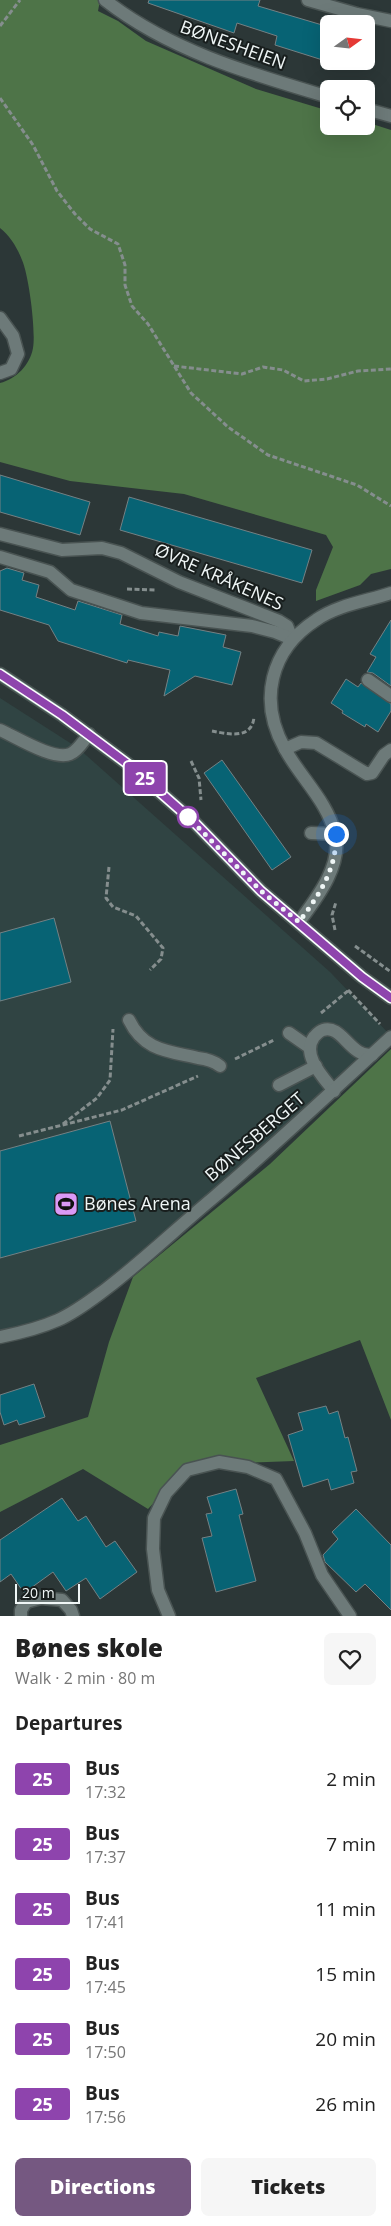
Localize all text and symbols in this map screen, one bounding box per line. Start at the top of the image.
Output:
street label: BØNESHEIEN [177,14,290,74]
north arrow [320,15,375,70]
map controls [320,15,375,135]
button: locate [320,80,375,135]
street label: ØVRE KRÅKENES [151,537,288,615]
line badge: 25 [122,762,168,794]
text: 25 [135,766,155,790]
unlabelled marker [177,806,199,828]
your location [324,822,349,847]
street label: BØNESBERGET [199,1086,309,1186]
sports icon: Bønes Arena [53,1191,79,1217]
place label: Bønes Arena [84,1191,191,1215]
scale bar [15,1581,80,1604]
text: 20 m [22,1583,55,1602]
text: Bønes skole [15,1631,163,1664]
button: heart [324,1633,376,1685]
text: Walk · 2 min · 80 m [15,1667,155,1689]
text: Departures [15,1710,122,1736]
text: Bus [85,1755,120,1781]
text: 2 min [326,1766,376,1792]
text: 25 [32,1767,53,1791]
text: 17:32 [85,1781,126,1803]
text: Bus [85,1820,120,1846]
text: 7 min [326,1831,376,1857]
text: 25 [32,1832,53,1856]
text: 17:37 [85,1846,126,1868]
text: Bus [85,1885,120,1911]
text: 11 min [315,1896,376,1922]
text: 25 [32,1897,53,1921]
text: 17:41 [85,1911,126,1933]
text: Bus [85,1950,120,1976]
text: 15 min [315,1961,376,1987]
text: 25 [32,1962,53,1986]
text: 17:45 [85,1976,126,1998]
text: Bus [85,2015,120,2041]
text: 20 min [315,2026,376,2052]
text: 25 [32,2027,53,2051]
text: 17:50 [85,2041,126,2063]
text: Bus [85,2080,120,2106]
text: 26 min [315,2091,376,2117]
text: 25 [32,2092,53,2116]
text: 17:56 [85,2106,126,2128]
button: Directions [15,2158,191,2216]
button: Tickets [201,2158,376,2216]

